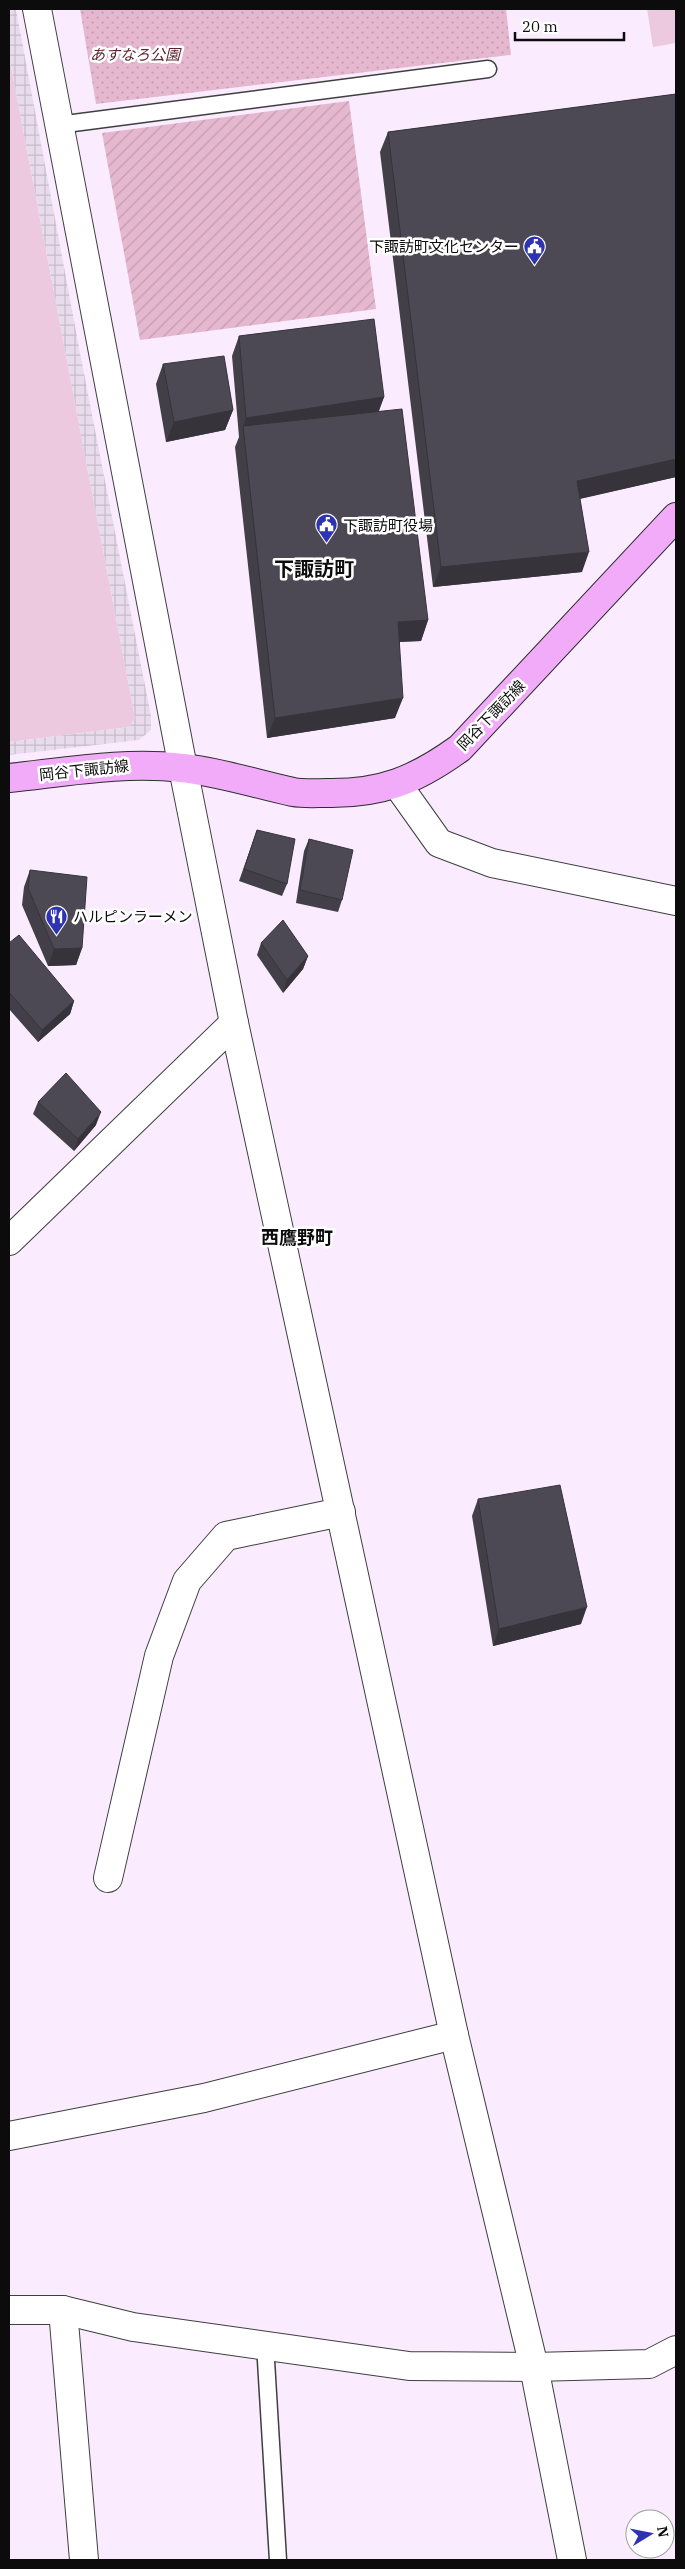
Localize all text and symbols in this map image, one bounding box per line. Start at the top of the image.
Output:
scale bar [515,10,624,42]
text: 20 m [522,17,558,36]
park label: あすなろ公園 [90,45,182,64]
public building icon: 下諏訪町文化センター [523,234,547,265]
place label: 下諏訪町文化センター [369,237,519,256]
public building icon: 下諏訪町役場 [315,513,339,544]
place label: 下諏訪町役場 [343,516,433,535]
district label: 下諏訪町 [274,555,354,582]
street label: 岡谷下諏訪線 [453,676,529,754]
street label: 岡谷下諏訪線 [38,756,130,784]
restaurant icon: ハルピンラーメン [45,904,69,935]
place label: ハルピンラーメン [73,907,192,926]
district label: 西鷹野町 [261,1226,333,1249]
north arrow [625,2509,675,2559]
text: N [653,2525,673,2539]

